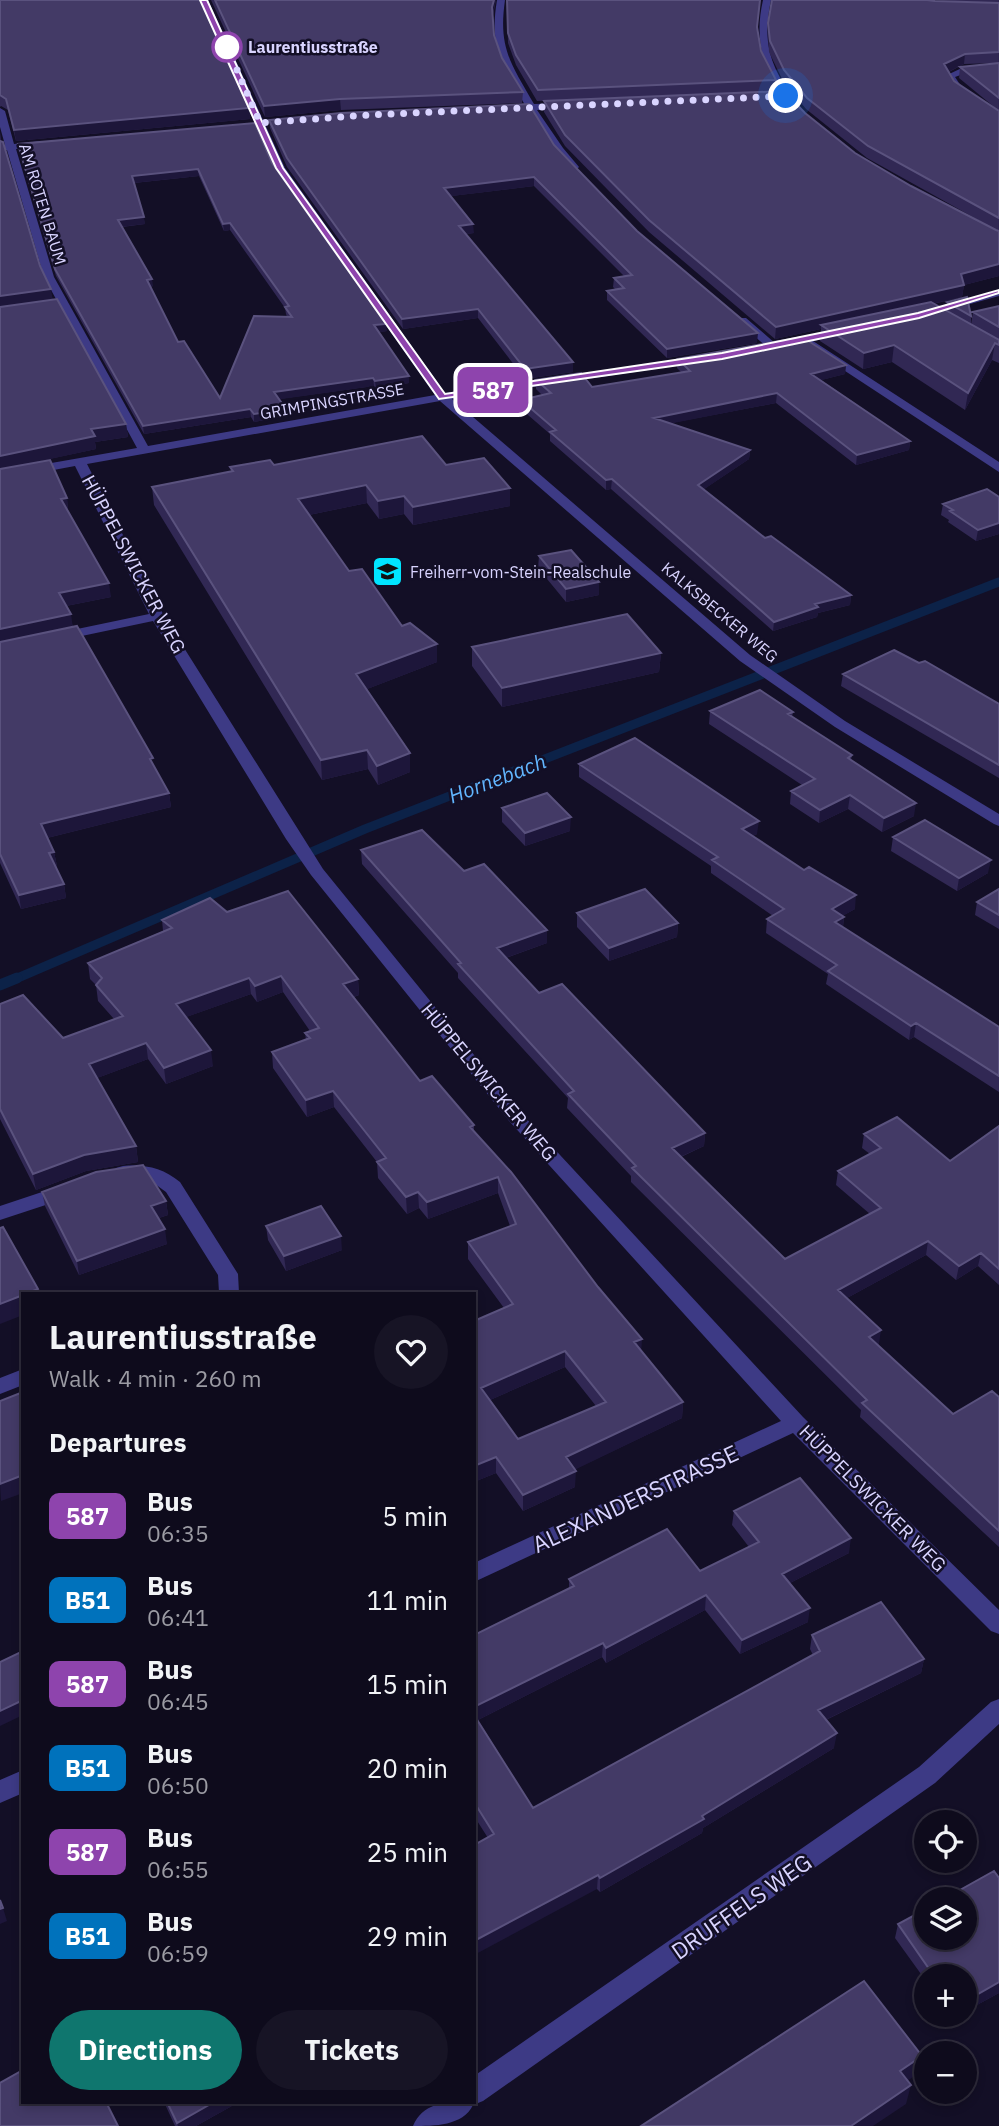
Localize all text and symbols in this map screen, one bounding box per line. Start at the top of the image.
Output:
marker: Laurentiusstraße [212,32,242,62]
place label: Laurentiusstraße [248,37,378,57]
your location [768,78,803,113]
street label: AM ROTEN BAUM [15,141,71,267]
line badge: 587 [453,367,533,413]
text: 587 [471,374,515,406]
street label: GRIMPINGSTRASSE [258,378,406,424]
street label: HÜPPELSWICKER WEG [77,471,191,657]
school or university icon: Freiherr-vom-Stein-Realschule [370,555,404,589]
street label: KALKSBECKER WEG [658,558,782,666]
place label: Freiherr-vom-Stein-Realschule [410,562,632,582]
water label: Hornebach [444,747,550,809]
street label: HÜPPELSWICKER WEG [416,998,562,1166]
text: Laurentiusstraße [49,1315,317,1358]
button: heart [374,1315,448,1389]
text: Walk · 4 min · 260 m [49,1363,262,1393]
street label: HÜPPELSWICKER WEG [794,1419,952,1577]
text: Departures [49,1425,187,1459]
street label: ALEXANDERSTRASSE [527,1437,743,1559]
text: Bus [147,1484,193,1518]
text: 5 min [382,1499,448,1533]
text: 587 [66,1500,109,1532]
text: 06:35 [147,1518,209,1548]
text: Bus [147,1568,193,1602]
text: 11 min [367,1583,448,1617]
text: B51 [65,1584,110,1616]
text: 06:41 [147,1602,209,1632]
text: Bus [147,1652,193,1686]
text: 15 min [367,1667,448,1701]
text: 587 [66,1668,109,1700]
text: 06:45 [147,1686,209,1716]
text: Bus [147,1736,193,1770]
text: 20 min [367,1751,448,1785]
text: B51 [65,1752,110,1784]
text: 06:50 [147,1770,209,1800]
map controls [914,1810,977,2104]
button: locate [914,1810,977,1873]
text: Bus [147,1820,193,1854]
text: 25 min [367,1835,448,1869]
text: 587 [66,1836,109,1868]
street label: DRUFFELS WEG [665,1846,817,1966]
text: 06:55 [147,1854,209,1884]
button: layers [914,1887,977,1950]
text: Bus [147,1904,193,1938]
text: 29 min [367,1919,448,1953]
text: B51 [65,1920,110,1952]
text: 06:59 [147,1938,209,1968]
button: + [914,1964,977,2027]
button: Directions [49,2010,242,2090]
button: Tickets [256,2010,448,2090]
button: − [914,2041,977,2104]

